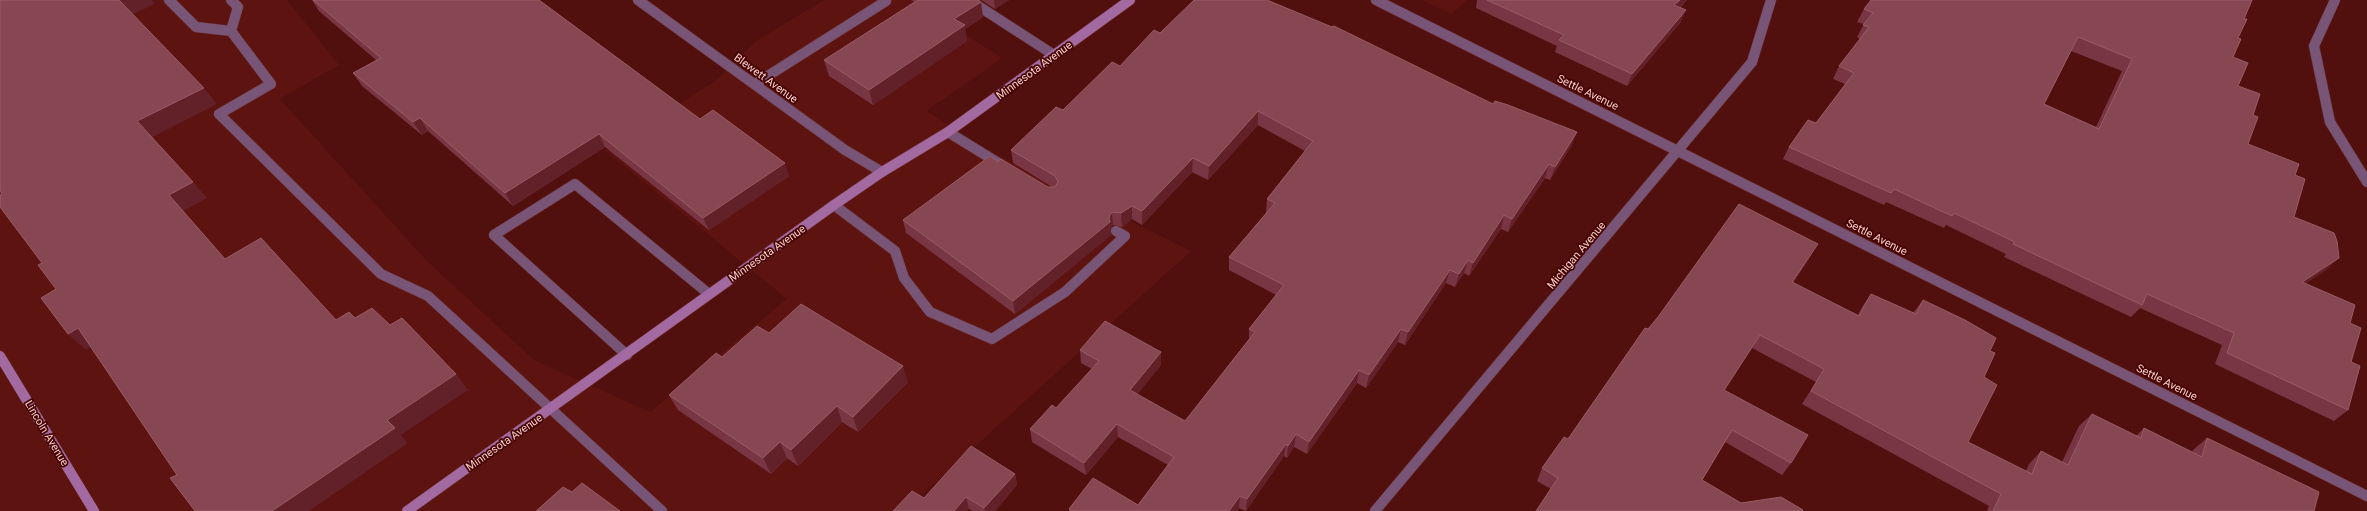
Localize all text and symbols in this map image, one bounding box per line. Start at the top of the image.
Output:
street label: Minnesota Avenue [994,38,1075,102]
street label: Blewett Avenue [731,51,800,106]
street label: Settle Avenue [1555,72,1621,113]
street label: Settle Avenue [1844,216,1910,258]
street label: Michigan Avenue [1545,219,1608,292]
street label: Minnesota Avenue [726,222,808,285]
street label: Settle Avenue [2134,361,2200,403]
street label: Lincoln Avenue [22,398,71,469]
street label: Minnesota Avenue [463,411,545,474]

